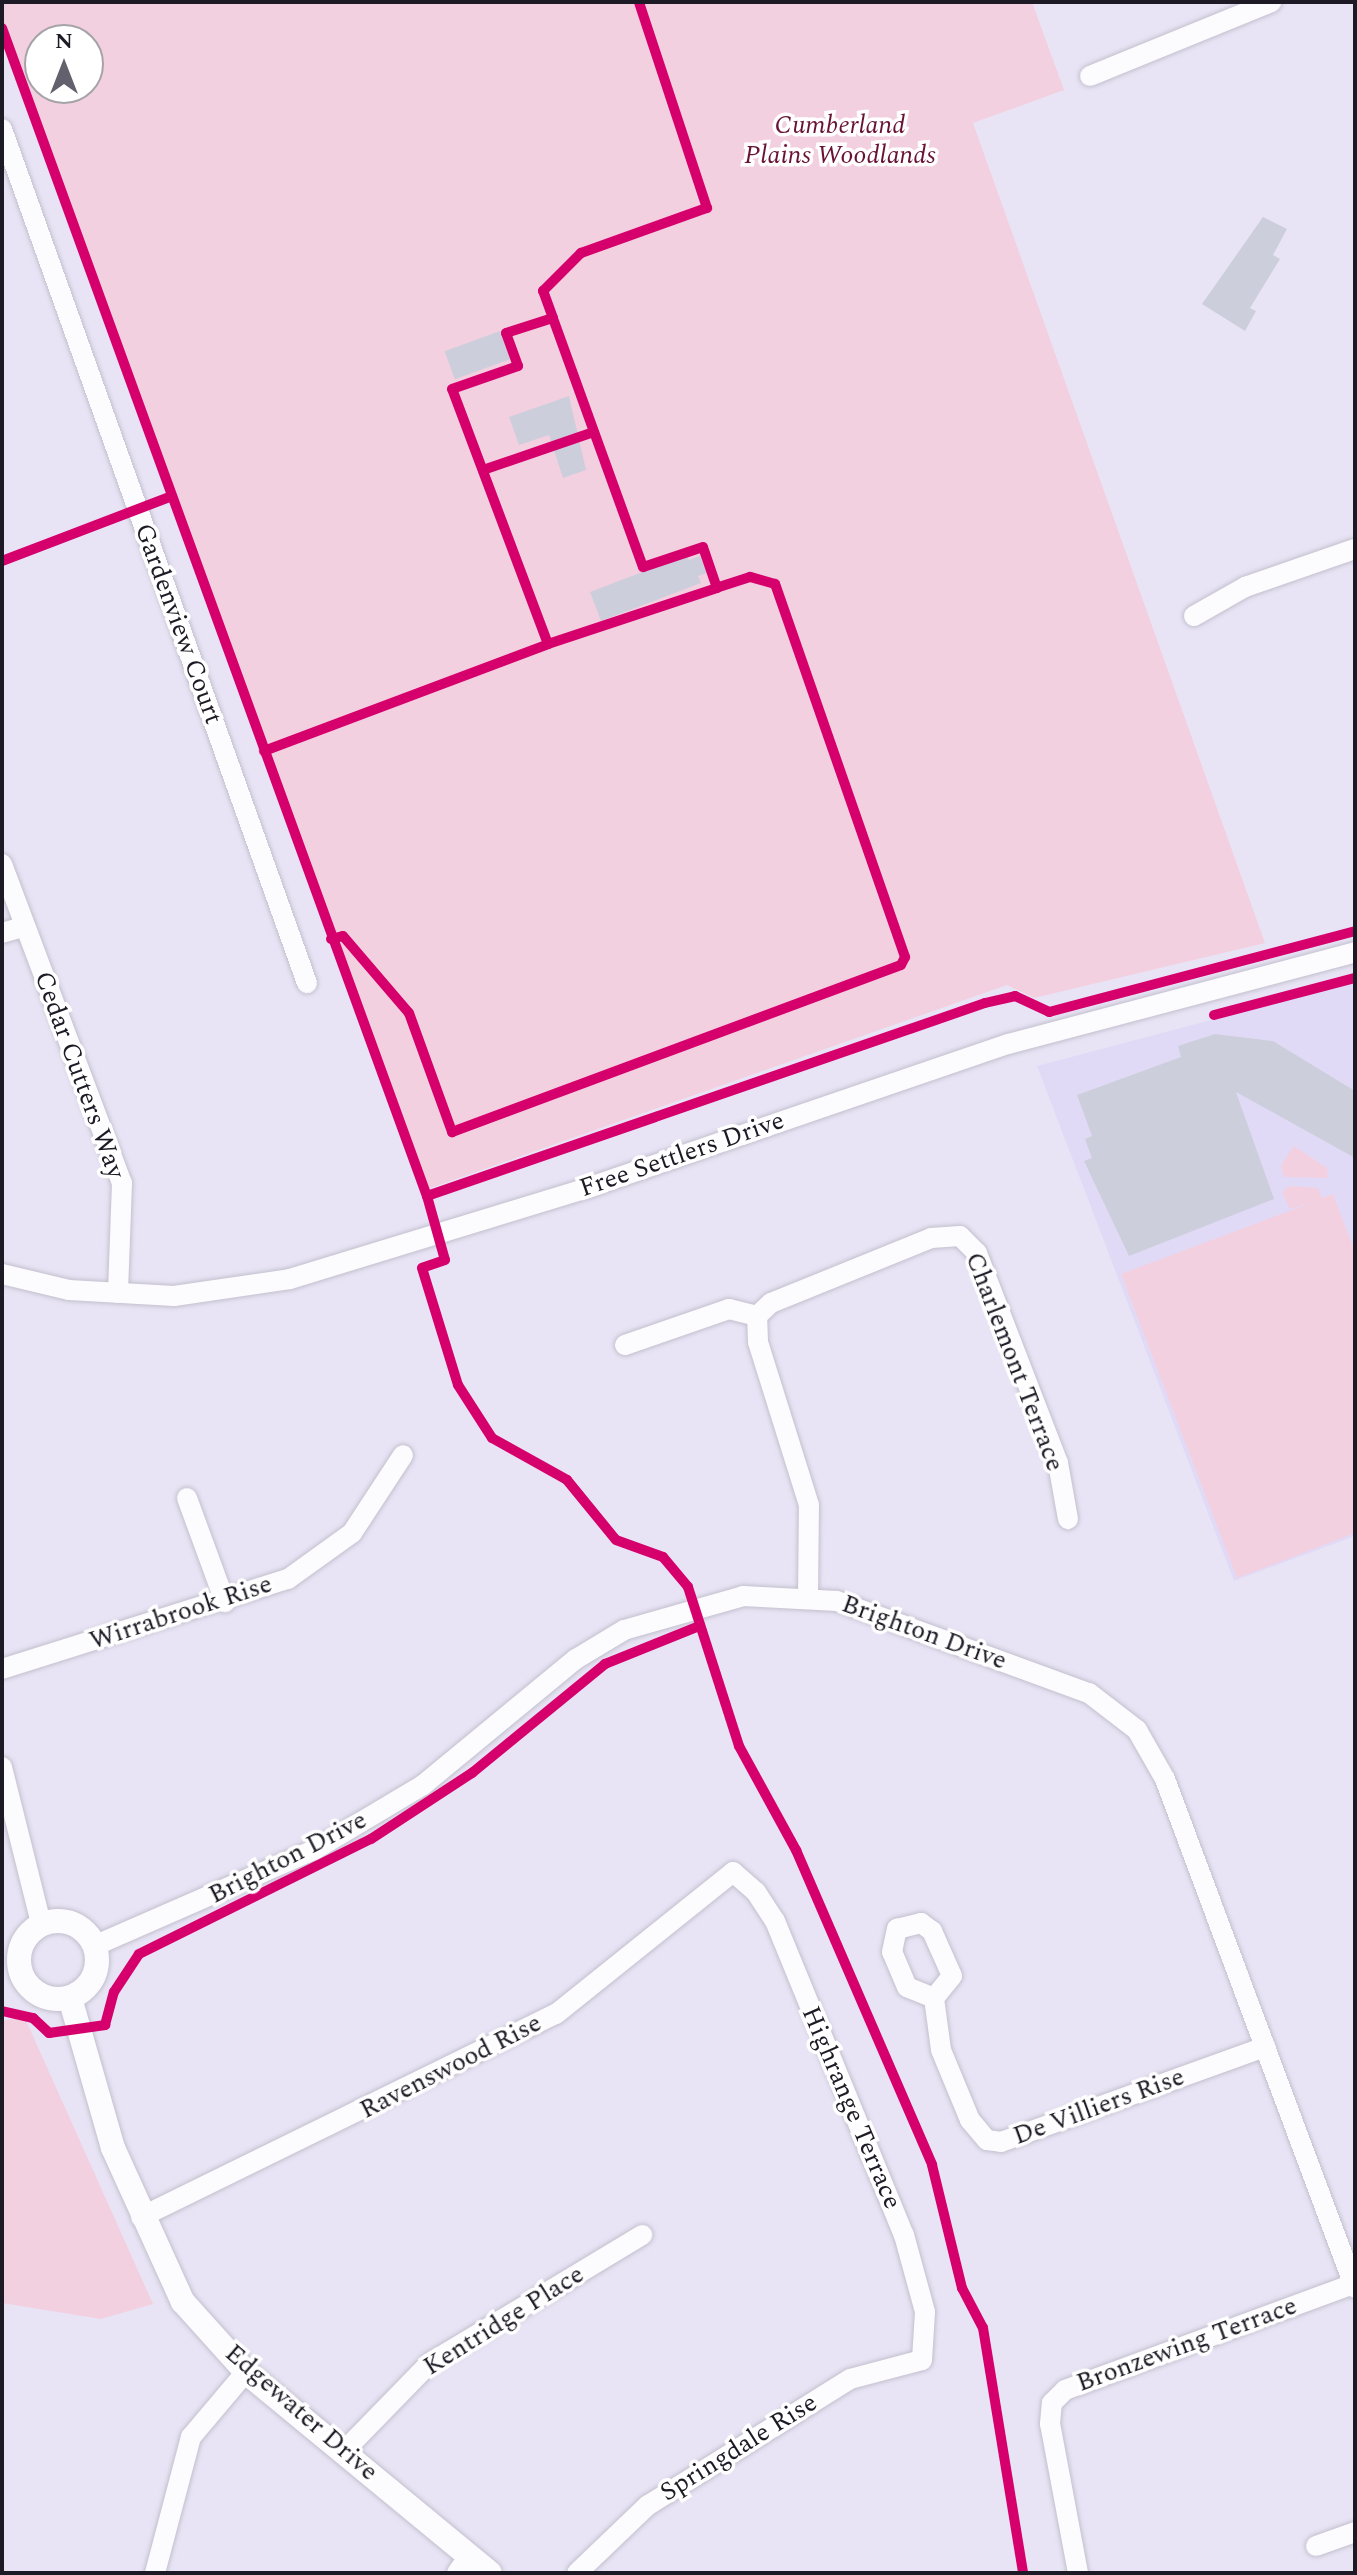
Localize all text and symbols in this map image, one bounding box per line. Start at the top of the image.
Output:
north arrow [24,24,104,104]
text: N [55,25,73,58]
park label: Cumberland Plains Woodlands [744,110,936,172]
street label: Gardenview Court [127,519,229,729]
street label: Cedar Cutters Way [27,967,131,1183]
street label: Free Settlers Drive [576,1105,788,1205]
street label: Charlemont Terrace [958,1248,1070,1476]
street label: Wirrabrook Rise [86,1569,276,1657]
street label: Brighton Drive [837,1589,1011,1677]
street label: Brighton Drive [204,1805,372,1911]
street label: Highrange Terrace [794,2002,908,2214]
street label: Ravenswood Rise [355,2008,547,2126]
street label: De Villiers Rise [1009,2062,1189,2152]
street label: Kentridge Place [418,2259,590,2383]
street label: Bronzewing Terrace [1073,2291,1301,2399]
street label: Edgewater Drive [218,2338,384,2488]
street label: Springdale Rise [655,2387,823,2509]

